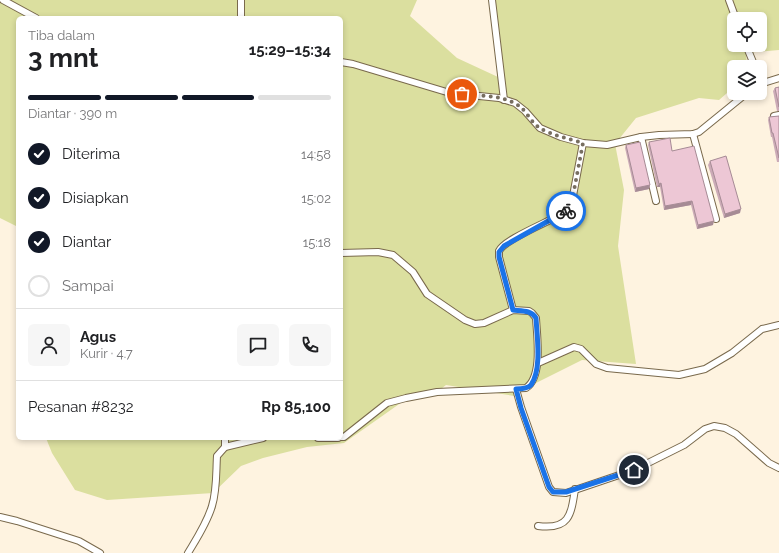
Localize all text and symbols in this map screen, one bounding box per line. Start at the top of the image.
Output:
map controls [727,12,767,100]
button: locate [727,12,767,52]
text: Tiba dalam [28,28,95,43]
text: 15:29–15:34 [249,41,331,59]
text: 3 mnt [28,43,99,73]
button: layers [727,60,767,100]
pin [445,77,479,111]
icon: bag [451,83,473,105]
text: Diantar · 390 m [28,106,117,121]
icon: check [28,143,50,165]
text: Diterima [62,145,120,163]
text: 14:58 [301,147,331,162]
icon: check [28,187,50,209]
text: Disiapkan [62,189,129,207]
text: 15:02 [301,191,331,206]
courier [546,191,586,231]
icon: bike [555,200,577,222]
icon: check [28,231,50,253]
text: Diantar [62,233,111,251]
text: 15:18 [303,235,331,250]
text: Sampai [62,277,114,295]
button: person [28,324,70,366]
button: chat [237,324,279,366]
button: phone [289,324,331,366]
text: Agus [80,328,116,346]
text: Kurir · 4.7 [80,346,133,361]
text: Pesanan #8232 [28,398,134,416]
text: Rp 85,100 [261,398,331,416]
pin [617,453,651,487]
icon: home [623,459,645,481]

